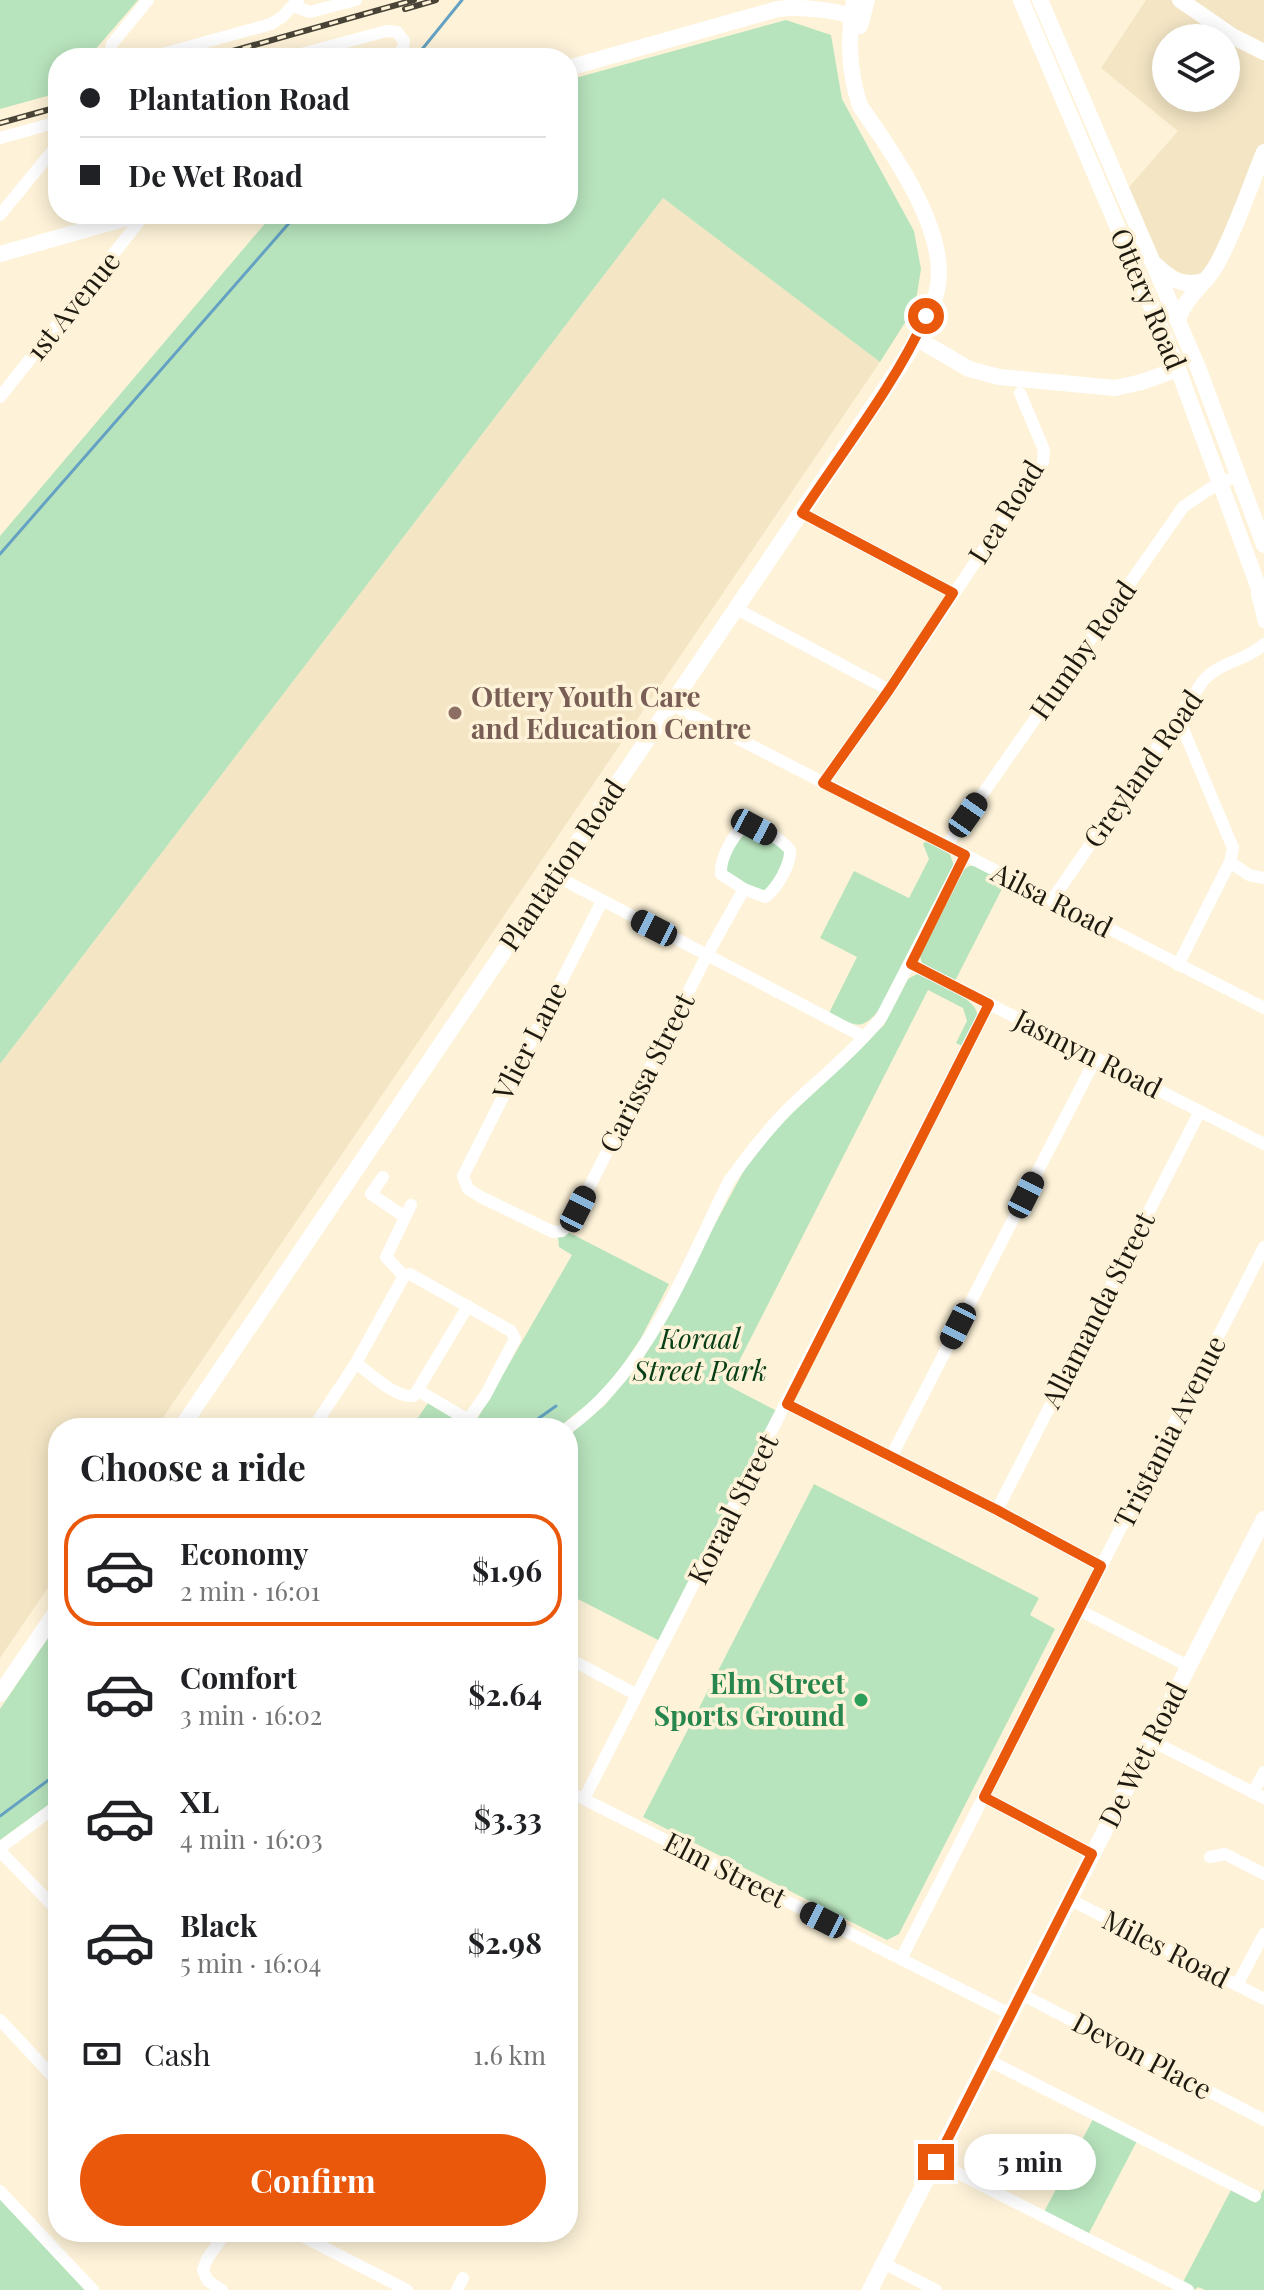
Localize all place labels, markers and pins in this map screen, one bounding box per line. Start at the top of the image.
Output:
place label: Ottery Youth Care and Education Centre [471,677,751,746]
marker: Ottery Youth Care and Education Centre [446,704,464,722]
place label: Elm Street Sports Ground [654,1664,845,1733]
marker: Elm Street Sports Ground [852,1691,870,1709]

